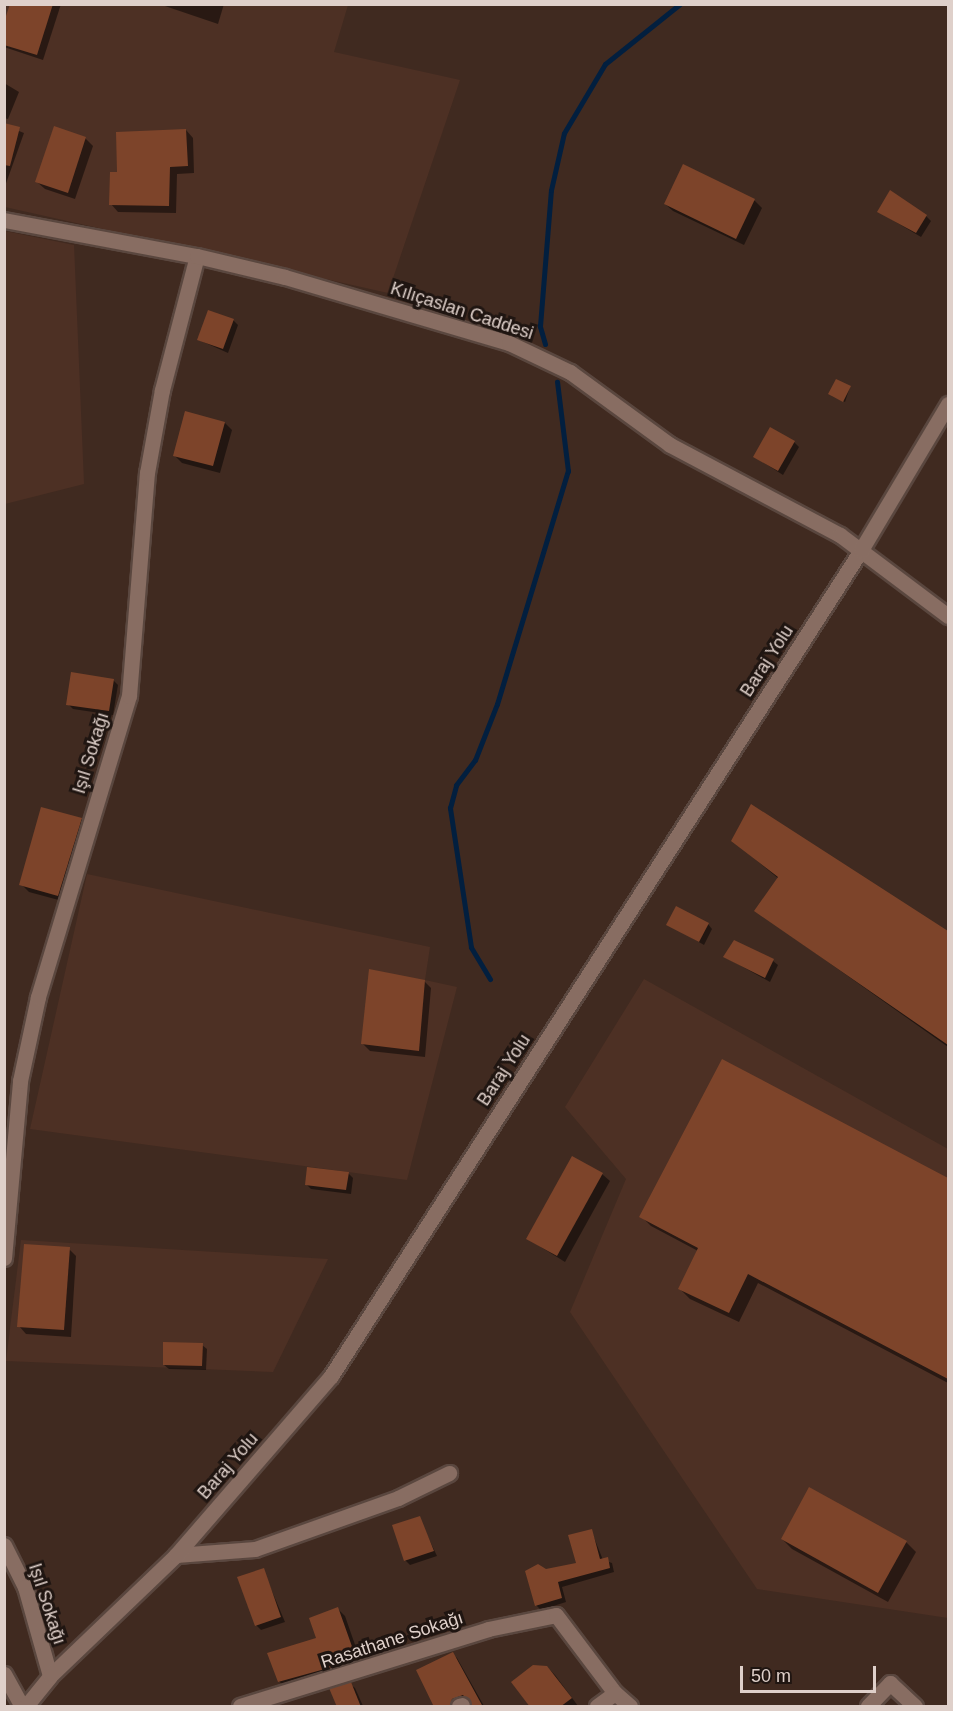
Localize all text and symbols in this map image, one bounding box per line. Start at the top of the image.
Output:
street label: Kılıçaslan Caddesi [388,278,536,344]
street label: Baraj Yolu [736,621,798,701]
street label: Işıl Sokağı [68,710,114,796]
street label: Baraj Yolu [473,1030,535,1110]
street label: Baraj Yolu [193,1428,263,1504]
street label: Işıl Sokağı [24,1561,70,1647]
street label: Rasathane Sokağı [318,1607,466,1673]
scale bar [743,1654,880,1692]
text: 50 m [751,1666,791,1686]

